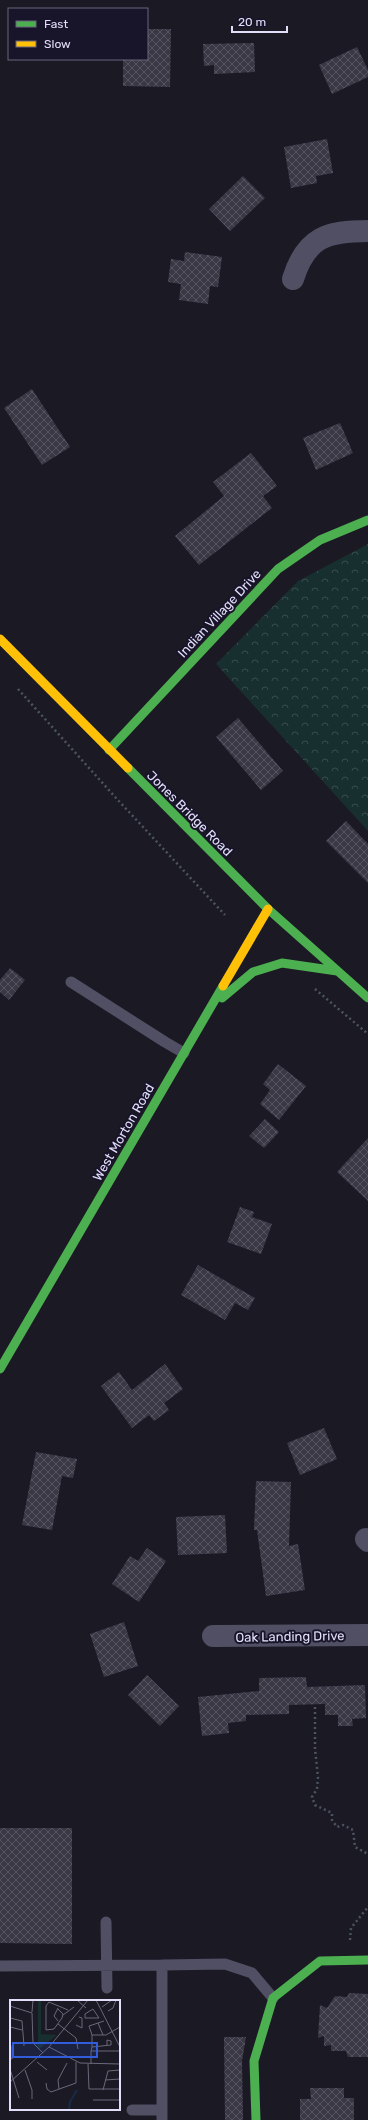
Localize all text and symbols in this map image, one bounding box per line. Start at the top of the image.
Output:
legend [8,8,148,60]
scale bar [232,8,287,34]
text: 20 m [238,15,266,29]
text: Fast [44,17,68,31]
text: Slow [44,37,71,51]
street label: Indian Village Drive [175,566,265,661]
street label: Jones Bridge Road [143,768,235,860]
street label: West Morton Road [90,1081,157,1183]
street label: Oak Landing Drive [235,1628,345,1646]
inset map [10,2000,120,2110]

